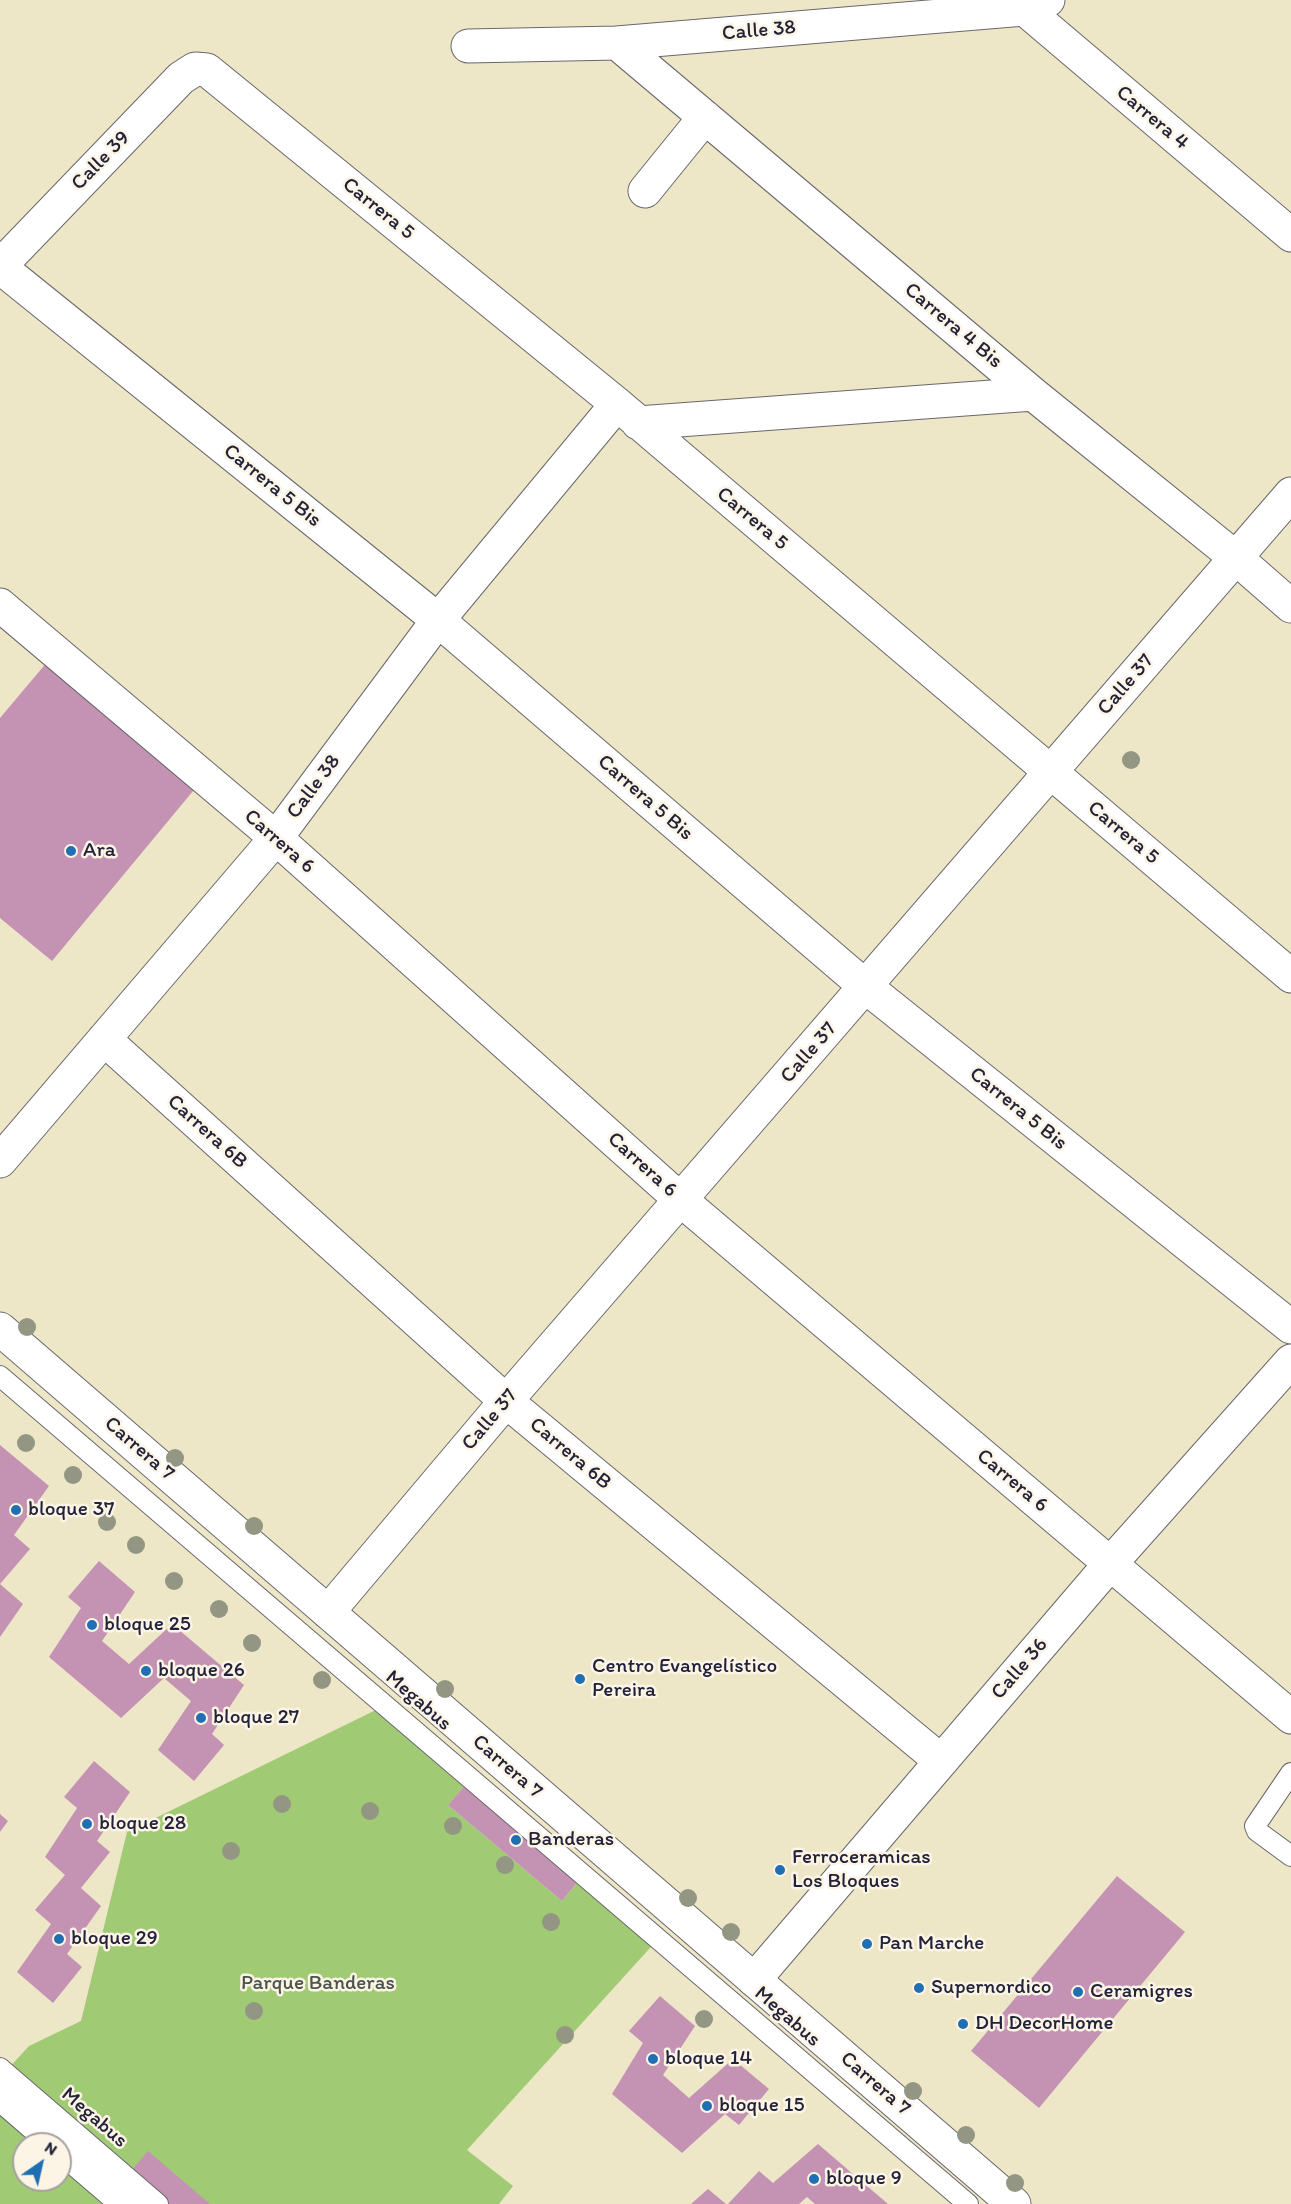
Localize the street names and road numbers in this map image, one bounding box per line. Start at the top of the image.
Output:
street label: Calle 38 [721,15,797,47]
street label: Carrera 4 [1110,80,1194,156]
street label: Calle 39 [66,126,136,196]
street label: Carrera 5 [337,172,419,246]
street label: Carrera 4 Bis [899,278,1007,374]
street label: Carrera 5 Bis [218,439,326,533]
street label: Carrera 5 [711,482,793,556]
street label: Calle 37 [1093,649,1159,721]
street label: Calle 38 [282,750,346,824]
street label: Carrera 5 Bis [592,750,698,846]
street label: Carrera 5 [1082,796,1164,870]
street label: Carrera 6 [238,804,320,880]
street label: Calle 37 [776,1017,842,1089]
street label: Carrera 5 Bis [964,1062,1072,1156]
street label: Carrera 6B [162,1089,252,1175]
street label: Carrera 6 [602,1127,682,1203]
street label: Calle 37 [457,1384,523,1456]
street label: Carrera 7 [99,1412,179,1486]
street label: Carrera 6B [524,1412,616,1496]
street label: Carrera 6 [971,1444,1053,1518]
street label: Calle 36 [986,1633,1054,1705]
street label: Megabus [380,1665,456,1737]
street label: Carrera 7 [467,1730,547,1804]
street label: Megabus [749,1981,825,2053]
street label: Carrera 7 [835,2047,915,2121]
street label: Megabus [56,2082,132,2154]

